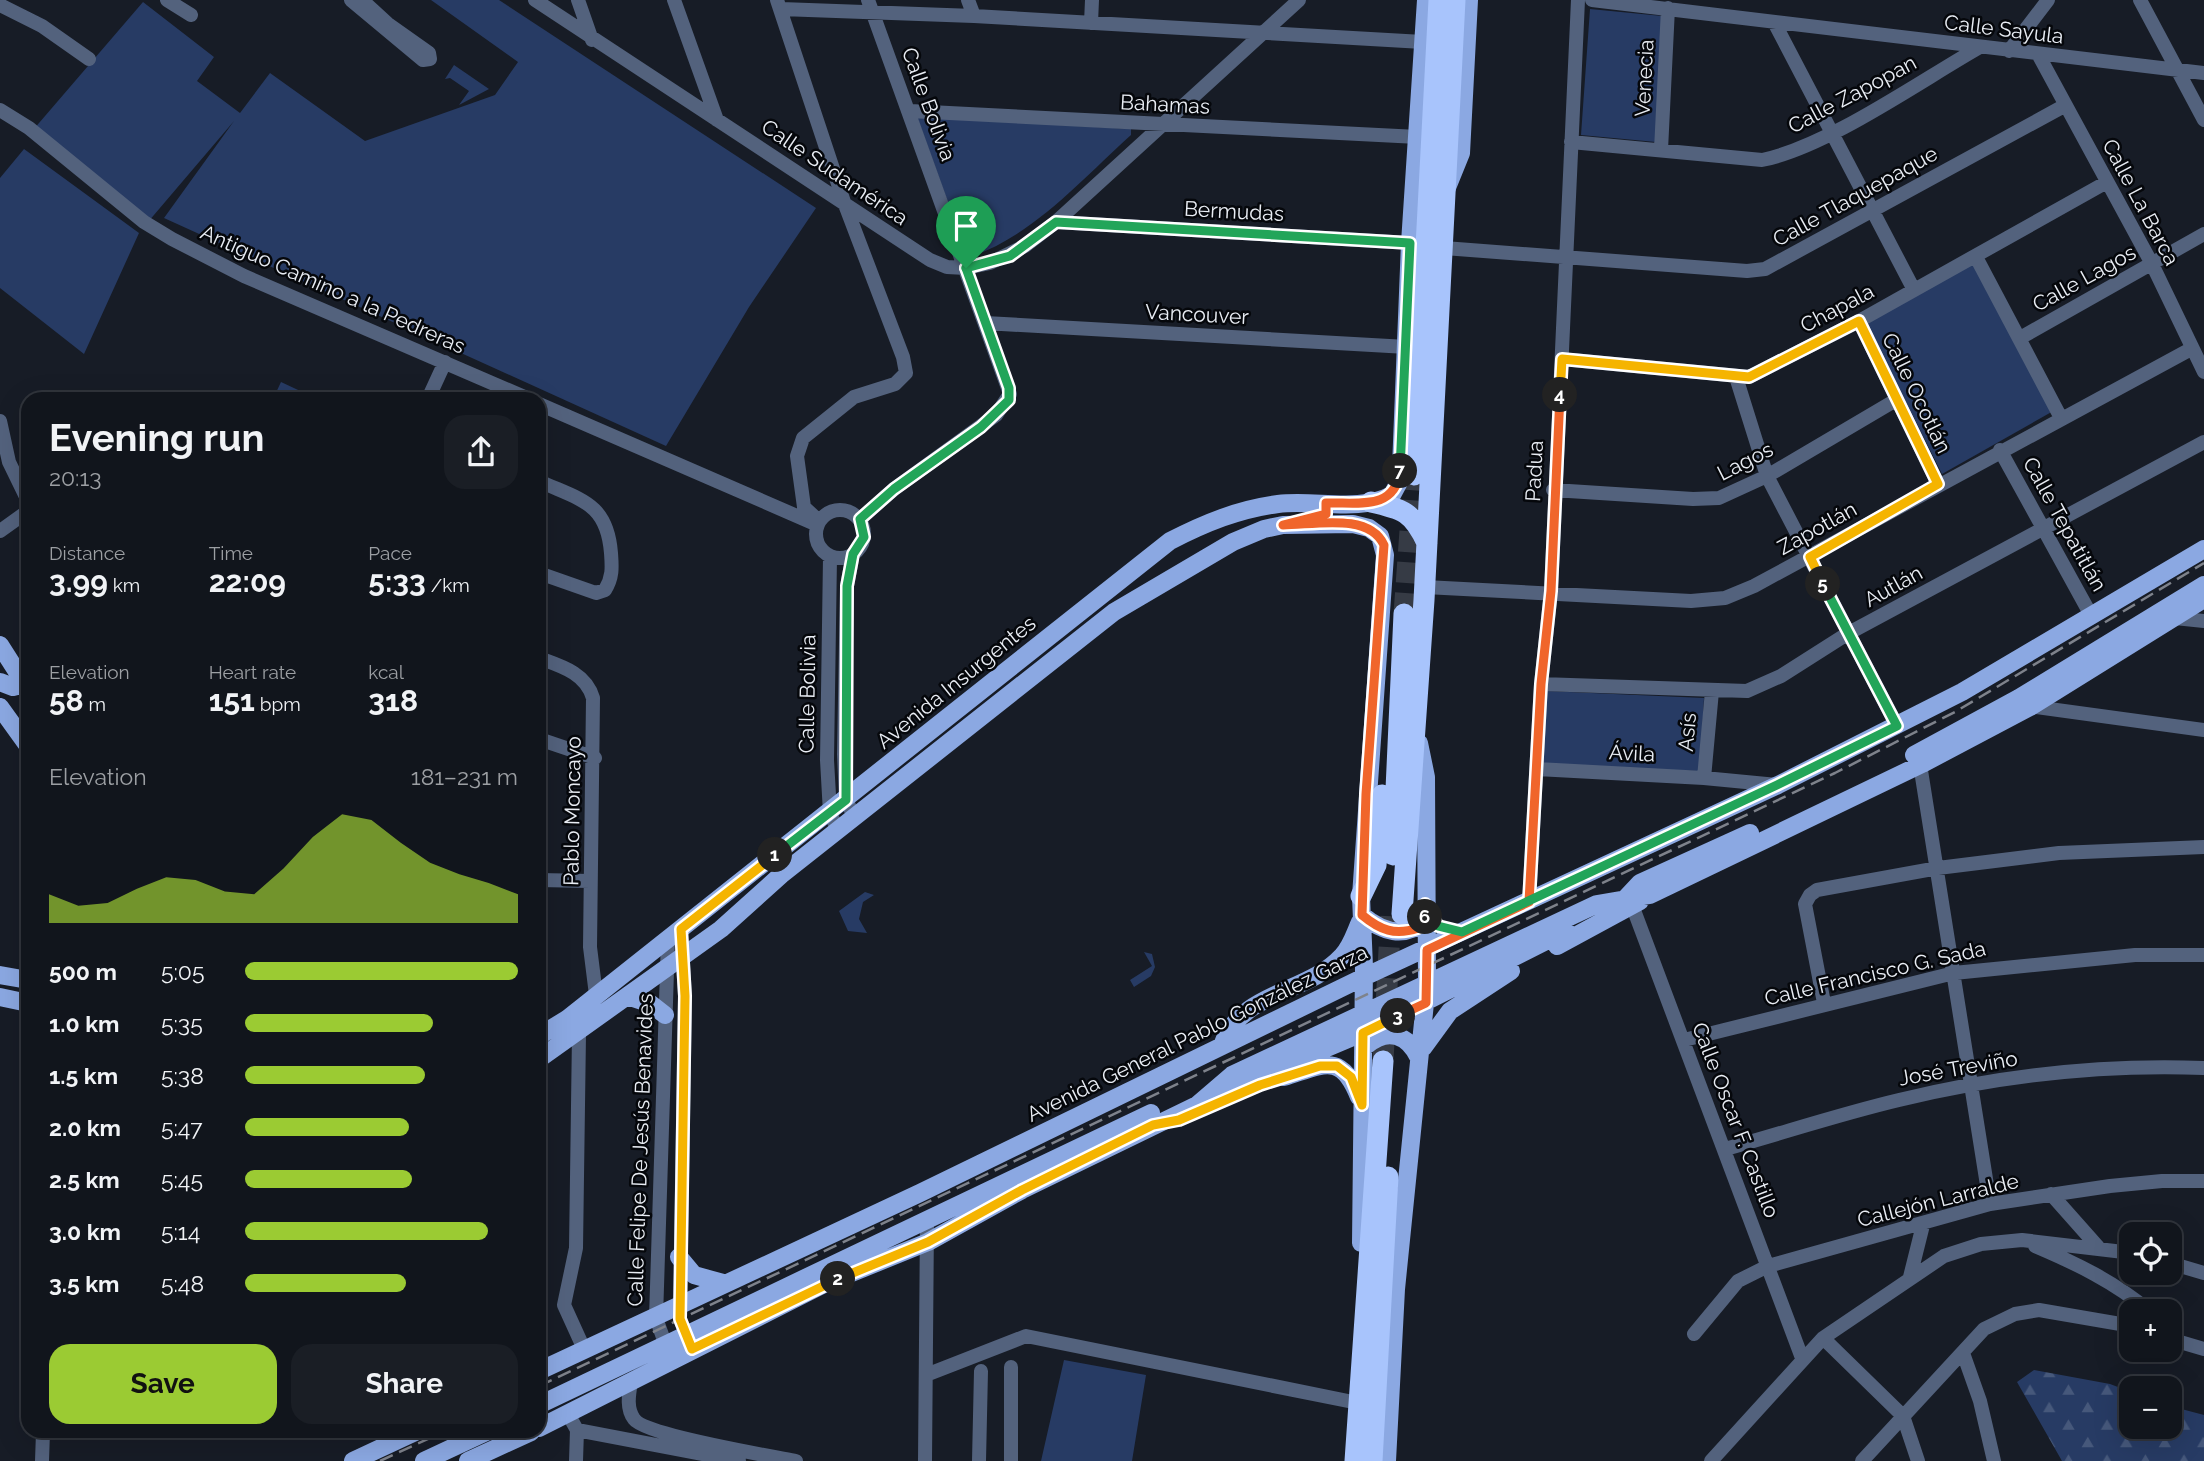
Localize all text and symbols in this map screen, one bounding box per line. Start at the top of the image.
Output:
street label: Calle Sayula [1943,9,2065,49]
street label: Venecia [1629,39,1659,117]
street label: Calle Bolivia [897,44,961,164]
street label: Calle Zapopan [1784,50,1920,138]
street label: Bahamas [1119,89,1211,119]
street label: Calle Sudamérica [757,114,913,230]
street label: Calle La Barca [2097,135,2185,269]
street label: Calle Tlaquepaque [1768,140,1942,252]
pin [936,196,996,268]
street label: Bermudas [1183,196,1285,226]
icon: arrive [947,207,985,245]
street label: Antiguo Camino a la Pedreras [197,219,469,359]
street label: Calle Lagos [2028,239,2140,317]
street label: Chapala [1796,278,1878,338]
street label: Vancouver [1145,299,1250,329]
street label: Calle Ocotlán [1877,329,1957,457]
pin: 4 [1542,378,1578,412]
text: 4 [1554,383,1565,405]
text: Evening run [49,415,264,460]
button: share [444,415,518,489]
street label: Lagos [1713,436,1777,486]
street label: Padua [1520,440,1548,502]
street label: Calle Tepatitlán [2018,453,2112,595]
pin: 7 [1382,454,1418,489]
text: 7 [1394,459,1405,481]
text: 20:13 [49,464,102,491]
street label: Zapotlán [1773,496,1861,560]
text: Distance [49,542,125,564]
text: Time [209,542,253,564]
text: Pace [368,542,412,564]
street label: Autlán [1859,560,1927,612]
text: 3.99 [49,564,108,599]
text: 22:09 [209,564,286,599]
text: 5:33 [368,564,426,599]
pin: 5 [1806,566,1840,602]
text: 5 [1817,572,1828,594]
text: km [108,574,140,596]
text: /km [426,574,470,596]
street label: Avenida Insurgentes [871,610,1041,754]
street label: Calle Bolivia [793,634,821,754]
text: Elevation [49,661,130,683]
text: Heart rate [209,661,296,683]
text: kcal [368,661,404,683]
text: 58 [49,683,84,718]
text: 151 [209,683,255,718]
text: 318 [368,683,418,718]
text: m [84,693,106,715]
text: bpm [255,693,301,715]
street label: Asís [1673,712,1701,752]
street label: Pablo Moncayo [558,736,586,886]
street label: Ávila [1608,739,1656,767]
text: Elevation [49,763,147,790]
text: 181–231 m [411,763,518,790]
pin: 1 [758,838,792,872]
text: 1 [770,843,779,865]
pin: 6 [1408,900,1442,934]
text: 6 [1419,905,1430,927]
street label: Calle Francisco G. Sada [1762,935,1988,1011]
street label: Avenida General Pablo González Garza [1022,939,1372,1127]
text: 500 m [49,958,117,985]
text: 5:05 [161,958,204,985]
street label: Calle Felipe De Jesús Benavides [622,993,658,1307]
pin: 3 [1380,998,1416,1034]
text: 3 [1392,1004,1403,1026]
text: 1.0 km [49,1010,119,1037]
text: 5:35 [161,1010,203,1037]
street label: Calle Oscar F. Castillo [1687,1019,1785,1221]
street label: José Treviño [1897,1045,2019,1091]
text: 1.5 km [49,1062,118,1089]
text: 5:38 [161,1062,204,1089]
text: 2.0 km [49,1114,121,1141]
text: 5:47 [161,1114,203,1141]
text: 2.5 km [49,1166,120,1193]
text: 5:45 [161,1166,203,1193]
street label: Callejón Larralde [1855,1168,2021,1232]
text: 3.0 km [49,1218,121,1245]
text: 5:14 [161,1218,200,1245]
map controls [2119,1222,2182,1439]
button: locate [2119,1222,2182,1285]
pin: 2 [820,1262,856,1296]
text: 2 [832,1267,843,1289]
text: 3.5 km [49,1270,120,1297]
text: 5:48 [161,1270,204,1297]
button: + [2119,1299,2182,1362]
button: Save [49,1344,277,1424]
button: Share [291,1344,518,1424]
button: − [2119,1376,2182,1439]

